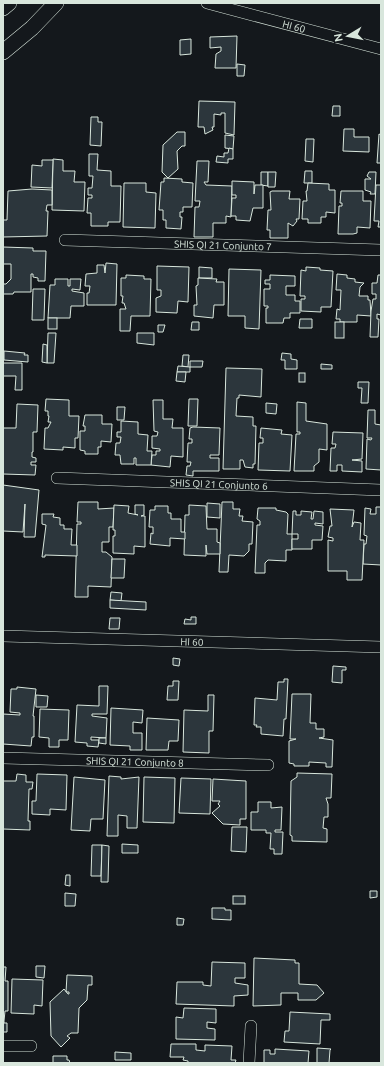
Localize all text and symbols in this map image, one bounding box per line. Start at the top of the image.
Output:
north arrow [328,16,368,56]
street label: HI 60 [281,18,307,34]
text: N [332,33,345,43]
street label: SHIS QI 21 Conjunto 7 [174,238,272,252]
street label: SHIS QI 21 Conjunto 6 [170,477,268,491]
street label: HI 60 [180,636,204,647]
street label: SHIS QI 21 Conjunto 8 [86,755,184,768]

